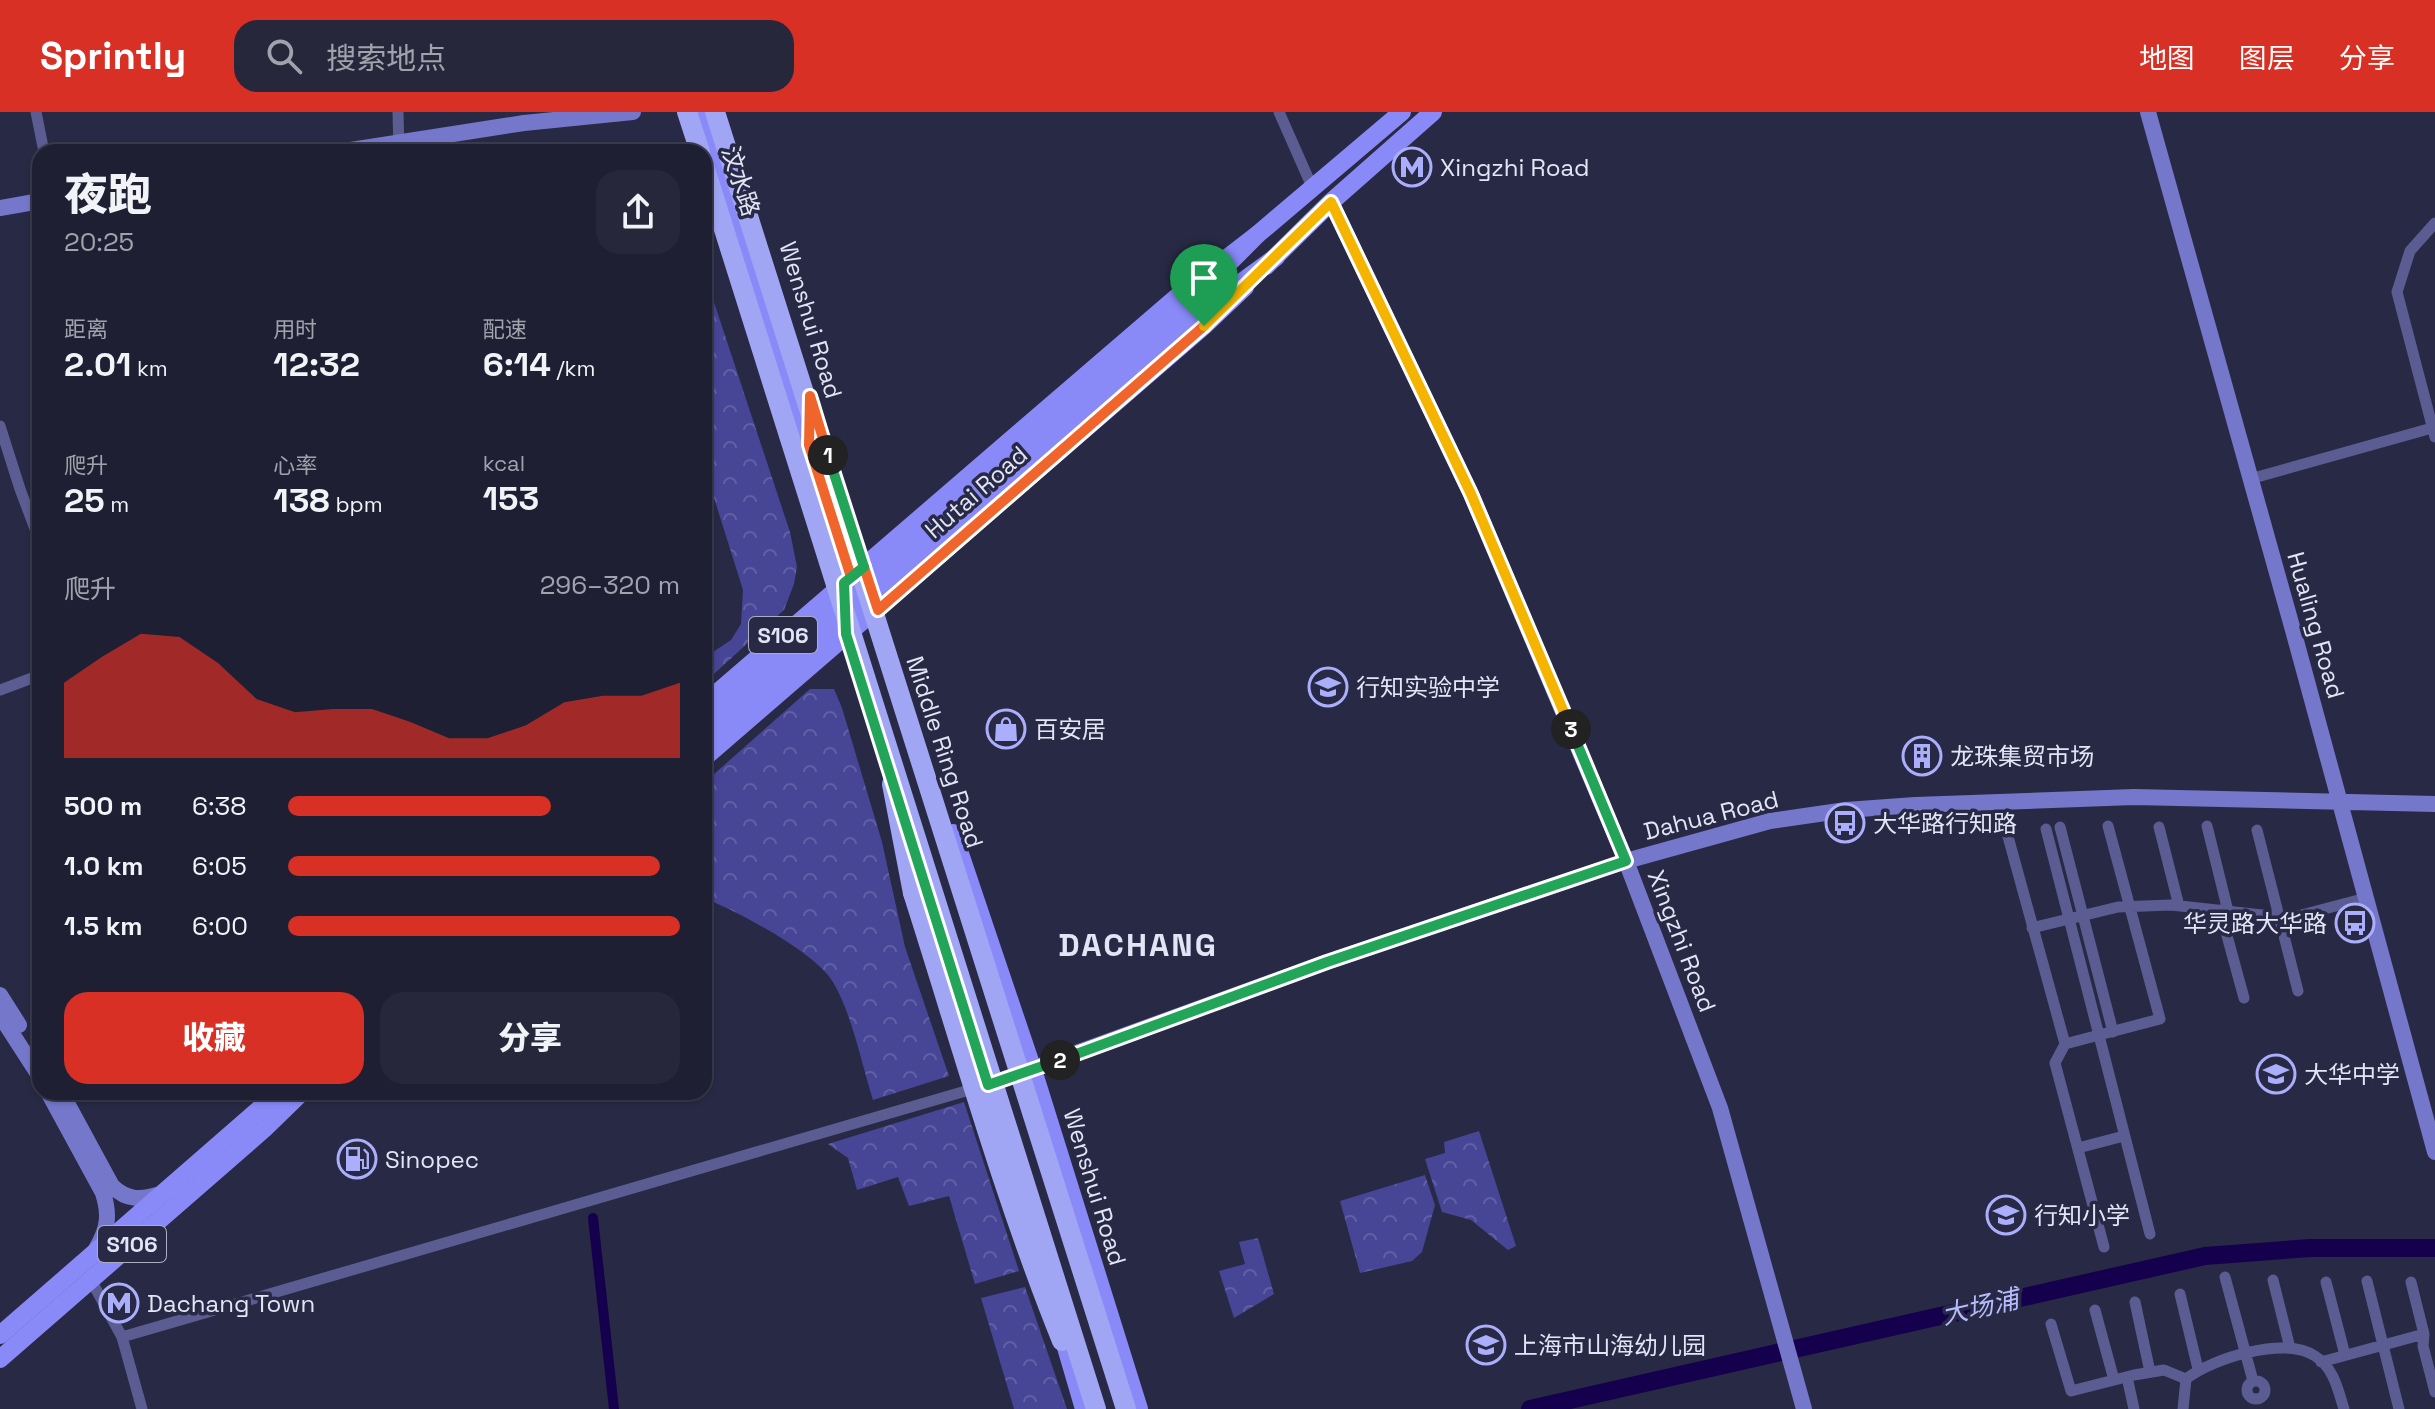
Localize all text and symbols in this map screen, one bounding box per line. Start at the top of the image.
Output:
search box [234,20,794,92]
text: Sprintly [40,32,186,80]
icon: search [262,34,306,78]
text: 搜索地点 [326,39,446,78]
text: 地图 [2139,40,2195,76]
text: 图层 [2239,40,2295,76]
text: 分享 [2339,40,2395,76]
street label: 汶水路 [715,142,767,220]
metro station icon: Xingzhi Road [1391,146,1433,188]
place label: Xingzhi Road [1440,152,1589,183]
text: 夜跑 [64,167,152,223]
button: share [596,170,680,254]
text: 20:25 [64,225,134,259]
street label: Wenshui Road [772,238,850,402]
pin [1170,244,1238,326]
icon: arrive [1182,256,1226,300]
text: 距离 [64,315,108,343]
text: 用时 [273,315,317,343]
text: 配速 [483,315,527,343]
text: 2.01 [64,343,131,386]
text: 12:32 [273,343,360,386]
text: 6:14 [483,343,551,386]
text: km [131,354,168,382]
text: /km [551,354,595,382]
pin: 1 [808,435,848,475]
street label: Hutai Road [918,439,1034,545]
text: 1 [823,441,833,469]
text: kcal [483,449,525,477]
text: 爬升 [64,451,108,479]
text: 心率 [273,451,317,479]
text: 153 [483,477,539,520]
text: 25 [64,479,105,522]
text: 138 [273,479,330,522]
text: m [105,490,129,518]
text: bpm [330,490,383,518]
street label: Hualing Road [2280,548,2352,702]
text: 296–320 m [540,568,680,602]
text: 爬升 [64,572,116,606]
road number: S106 [749,617,817,653]
street label: Middle Ring Road [899,652,991,852]
school or university icon: 行知实验中学 [1307,666,1349,708]
place label: 行知实验中学 [1356,672,1500,703]
shop icon: 百安居 [985,708,1027,750]
pin: 3 [1551,709,1591,749]
place label: 百安居 [1034,714,1106,745]
text: 3 [1564,715,1578,743]
building icon: 龙珠集贸市场 [1901,735,1943,777]
place label: 龙珠集贸市场 [1950,741,2094,772]
street label: Dahua Road [1640,783,1782,847]
text: 500 m [64,789,142,823]
text: 6:38 [192,789,246,823]
bus stop icon: 大华路行知路 [1824,802,1866,844]
place label: 大华路行知路 [1873,808,2017,839]
text: 1.0 km [64,849,144,883]
text: 6:05 [192,849,247,883]
street label: Xingzhi Road [1641,866,1723,1016]
bus stop icon: 华灵路大华路 [2334,902,2376,944]
place label: 华灵路大华路 [2183,908,2327,939]
text: 1.5 km [64,909,143,943]
text: 6:00 [192,909,248,943]
district label: DACHANG [1058,925,1218,965]
button: 收藏 [64,992,364,1084]
button: 分享 [380,992,680,1084]
pin: 2 [1040,1040,1080,1080]
text: 2 [1053,1046,1067,1074]
school or university icon: 大华中学 [2255,1053,2297,1095]
place label: 大华中学 [2304,1059,2400,1090]
street label: Wenshui Road [1056,1105,1134,1269]
fuel station icon: Sinopec [336,1138,378,1180]
place label: Sinopec [385,1144,479,1175]
school or university icon: 行知小学 [1985,1194,2027,1236]
place label: 行知小学 [2034,1200,2130,1231]
road number: S106 [98,1226,166,1262]
water label: 大场浦 [1938,1281,2026,1332]
metro station icon: Dachang Town [98,1282,140,1324]
place label: Dachang Town [147,1288,315,1319]
school or university icon: 上海市山海幼儿园 [1465,1324,1507,1366]
place label: 上海市山海幼儿园 [1514,1330,1706,1361]

